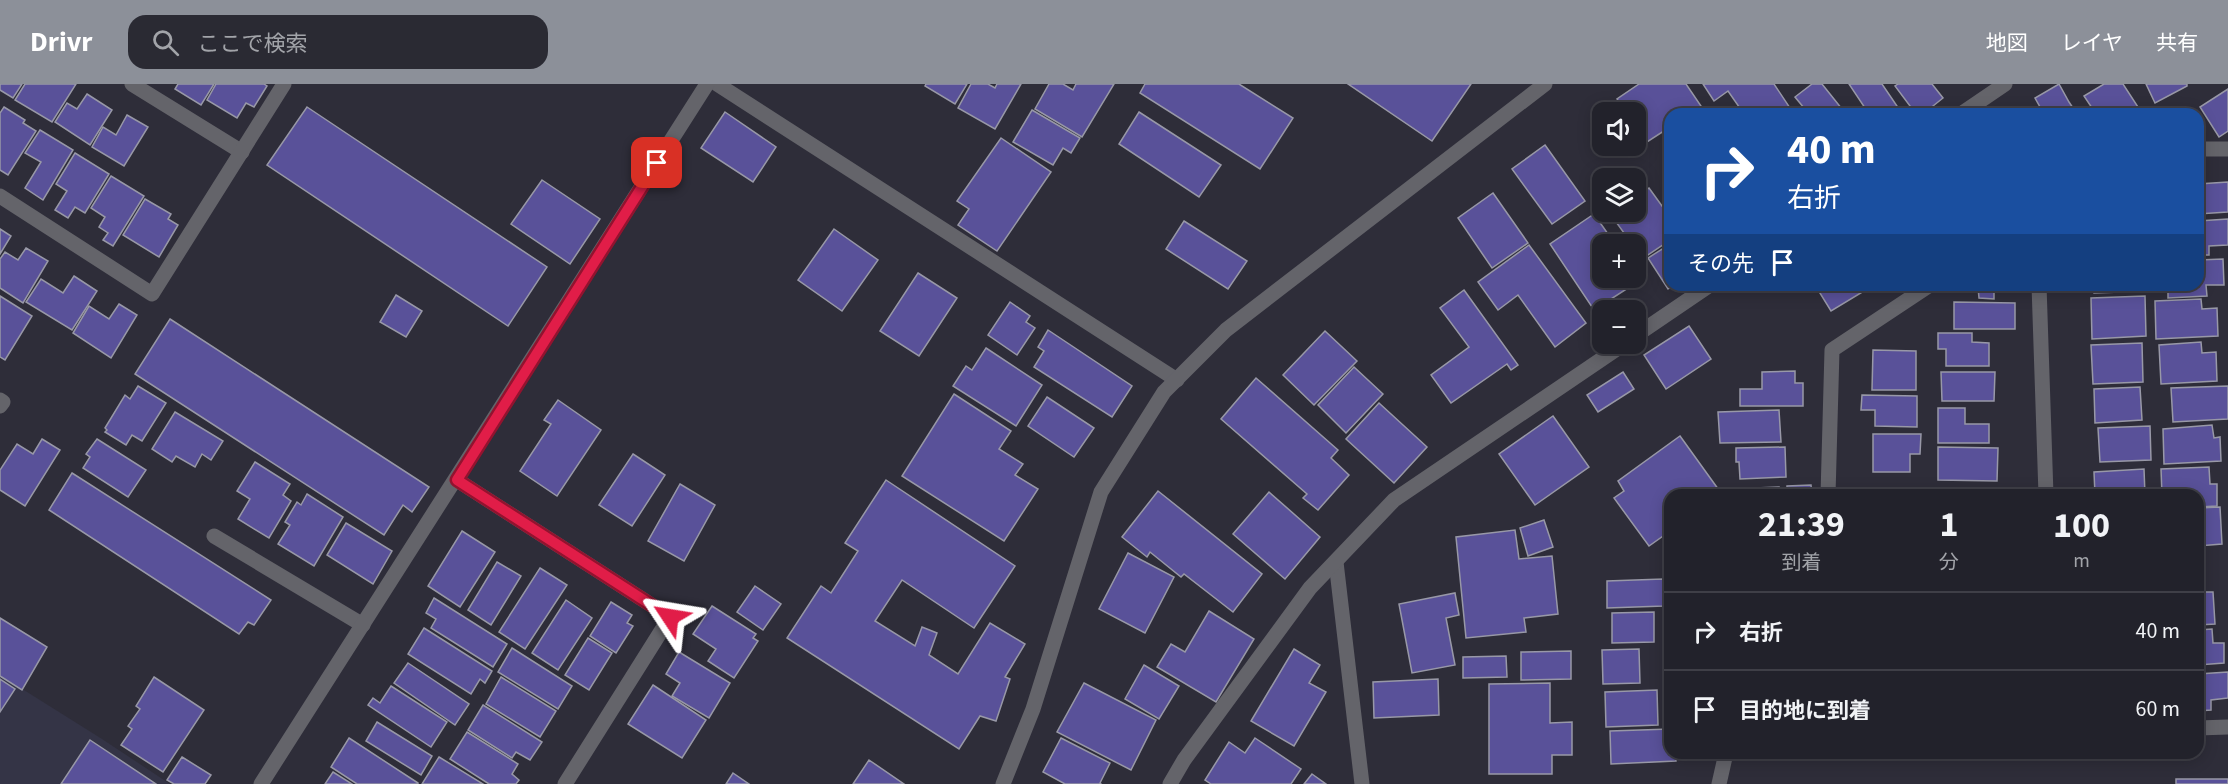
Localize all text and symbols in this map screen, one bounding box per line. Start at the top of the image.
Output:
search box [128,15,548,69]
text: Drivr [30,22,92,62]
icon: search [149,26,182,59]
text: ここで検索 [197,28,307,60]
text: 地図 [1986,28,2028,58]
text: レイヤ [2061,28,2123,58]
text: 共有 [2156,28,2198,58]
map controls [1592,102,1646,354]
button: sound [1592,102,1646,156]
text: 40 m [1787,120,1876,180]
icon: right [1688,132,1766,210]
pin [631,137,682,188]
icon: arrive [640,146,673,179]
button: layers [1592,168,1646,222]
text: 右折 [1787,179,1841,218]
button: + [1592,234,1646,288]
icon: arrive [1766,246,1799,279]
text: その先 [1688,248,1754,280]
button: − [1592,300,1646,354]
text: 21:39 [1758,499,1845,550]
text: 1 [1939,499,1958,550]
text: 100 [2053,500,2110,551]
text: m [2073,547,2090,575]
text: 到着 [1781,549,1821,577]
text: 分 [1939,549,1959,577]
position arrow [638,585,702,649]
icon: right [1688,615,1721,648]
text: 40 m [2135,615,2180,647]
text: 右折 [1739,617,1783,649]
icon: arrive [1688,693,1721,726]
text: 60 m [2135,693,2180,725]
text: 目的地に到着 [1739,695,1871,727]

